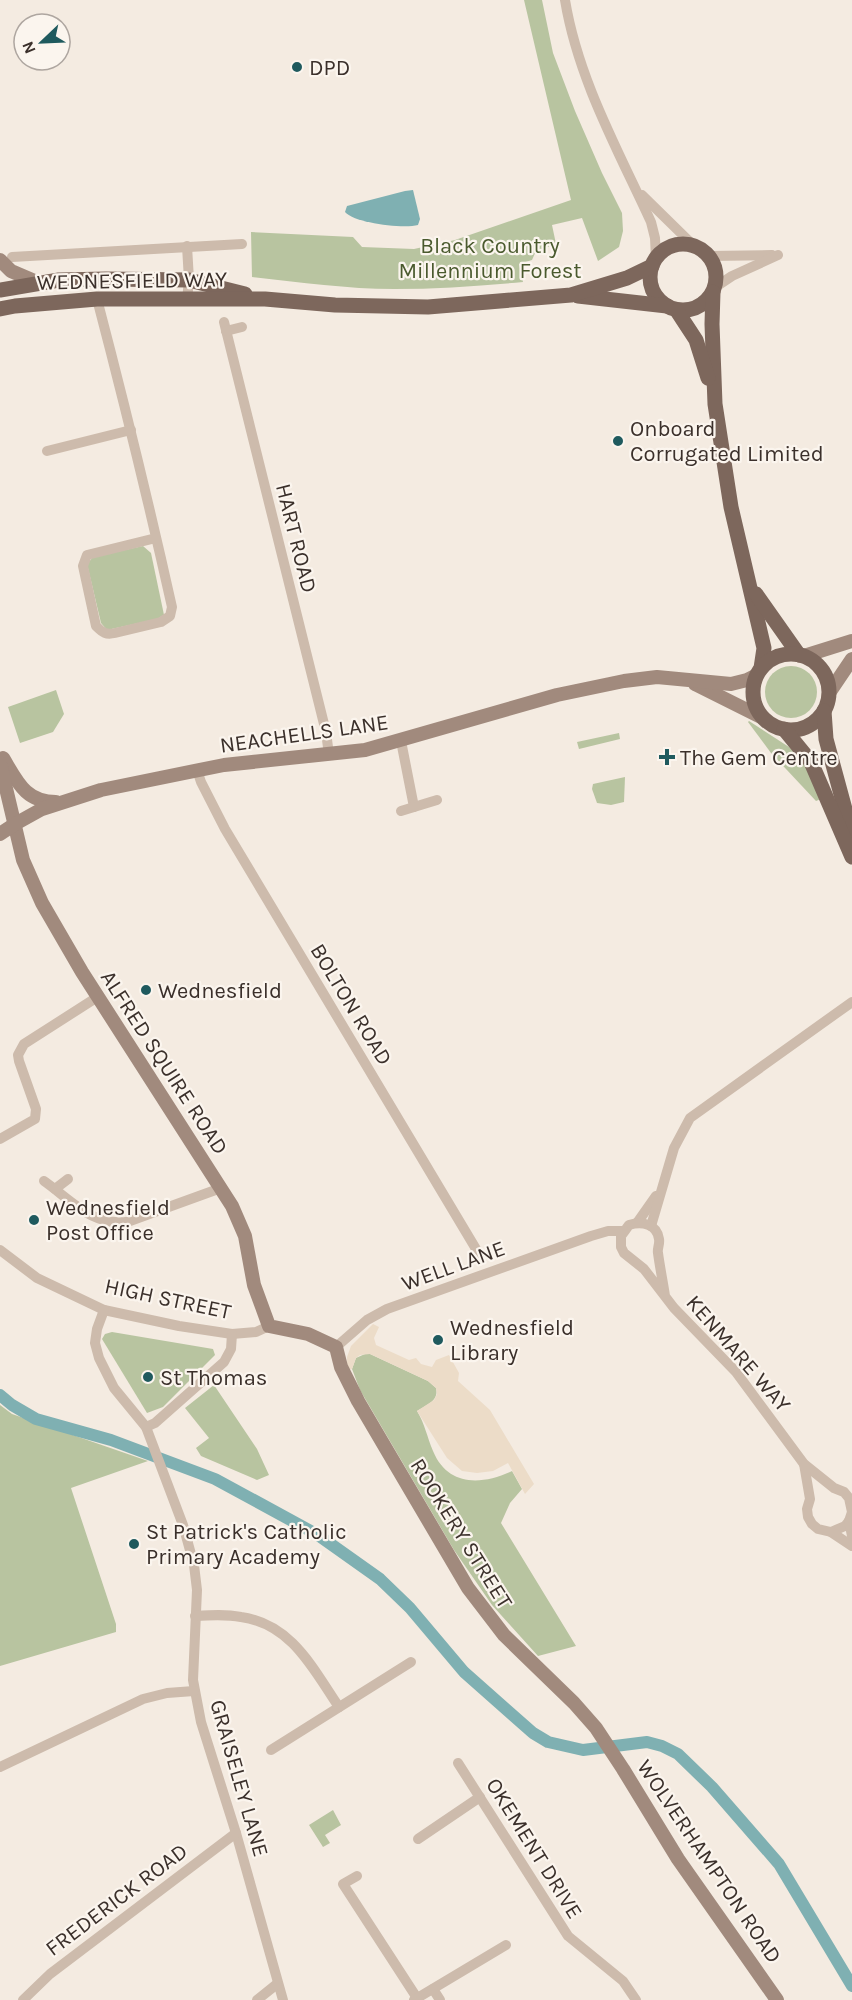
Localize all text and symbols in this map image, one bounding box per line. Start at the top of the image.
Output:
north arrow [12,12,72,72]
text: N [18,39,40,57]
place label: DPD [309,55,350,81]
marker: DPD [290,60,304,74]
park label: Black Country Millennium Forest [398,233,582,284]
street label: WEDNESFIELD WAY [37,266,227,296]
place label: Onboard Corrugated Limited [630,416,824,467]
marker: Onboard Corrugated Limited [611,434,625,448]
street label: HART ROAD [270,481,322,596]
street label: NEACHELLS LANE [218,709,390,759]
place label: The Gem Centre [680,745,838,771]
marker: The Gem Centre [658,748,676,766]
street label: BOLTON ROAD [305,939,398,1070]
street label: ALFRED SQUIRE ROAD [95,966,233,1159]
place label: Wednesfield [158,978,282,1004]
marker: Wednesfield [139,983,153,997]
place label: Wednesfield Post Office [46,1195,170,1246]
marker: Wednesfield Post Office [27,1213,41,1227]
street label: WELL LANE [398,1235,509,1297]
street label: HIGH STREET [102,1273,233,1325]
street label: KENMARE WAY [680,1290,796,1417]
place label: Wednesfield Library [450,1315,574,1366]
marker: Wednesfield Library [431,1333,445,1347]
place label: St Thomas [160,1365,267,1391]
marker: St Thomas [141,1370,155,1384]
street label: ROOKERY STREET [405,1454,518,1613]
place label: St Patrick's Catholic Primary Academy [146,1519,347,1570]
marker: St Patrick's Catholic Primary Academy [127,1537,141,1551]
street label: GRAISELEY LANE [204,1697,274,1860]
street label: WOLVERHAMPTON ROAD [631,1755,787,1968]
street label: OKEMENT DRIVE [480,1773,588,1924]
street label: FREDERICK ROAD [41,1838,193,1962]

